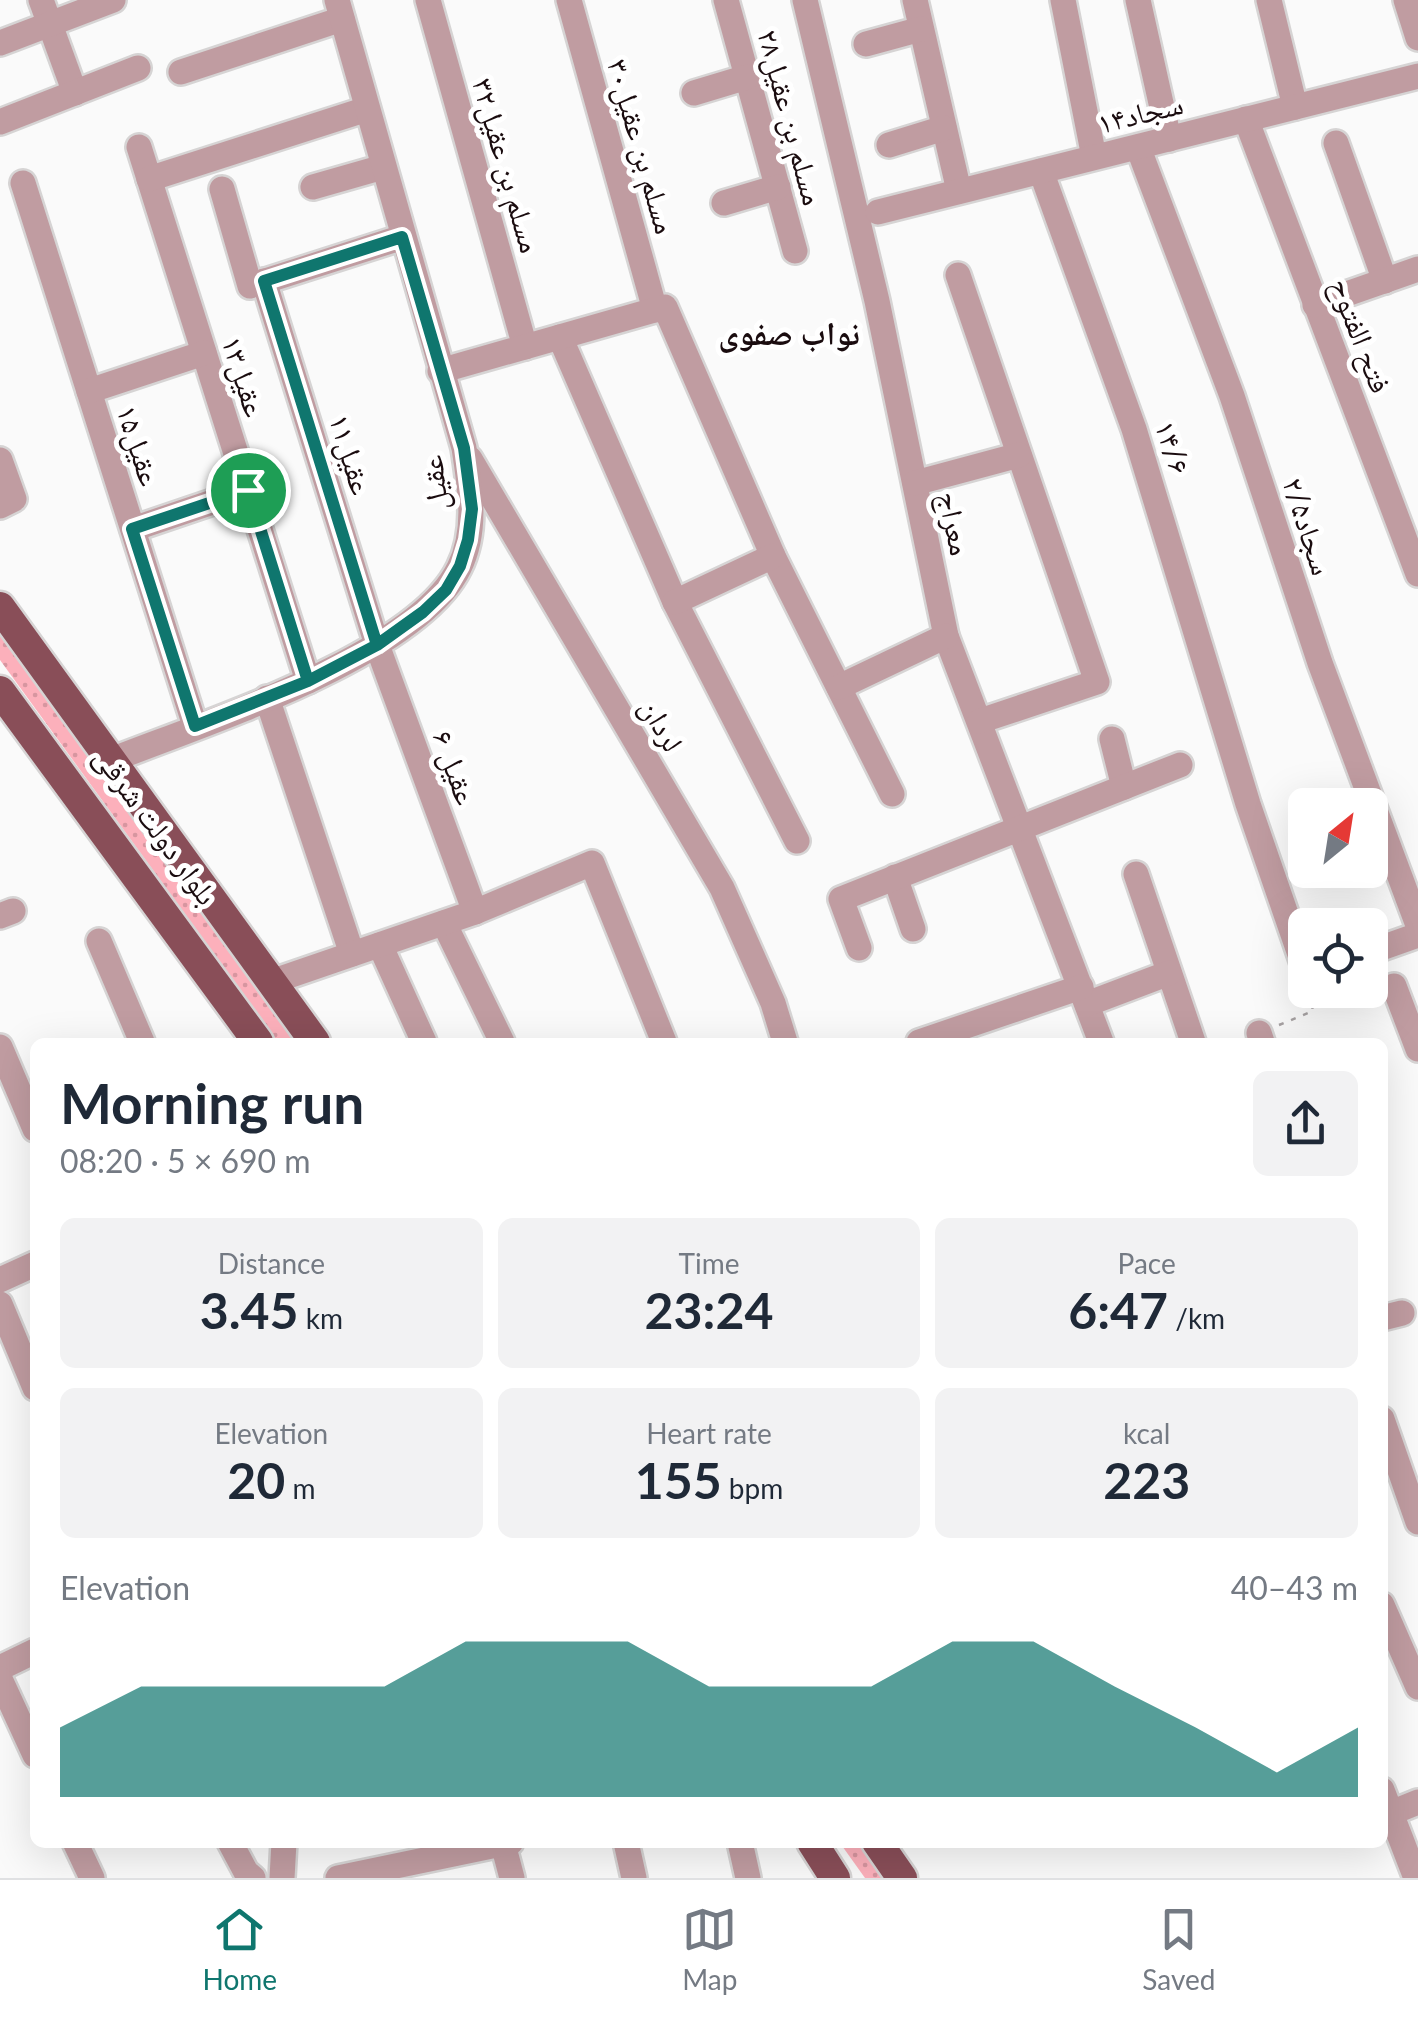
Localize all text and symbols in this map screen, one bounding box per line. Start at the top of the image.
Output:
street label: مسلم بن عقیل۲۸ [747,25,833,210]
street label: مسلم بن عقیل۳۰ [597,54,685,239]
street label: مسلم بن عقیل۳۲ [462,73,550,258]
street label: ۱۴سجاد [1094,84,1186,140]
street label: فتح الفتوح [1321,272,1400,399]
district label: نواب صفوی [718,313,860,353]
street label: عقیل۱۳ [213,331,275,421]
street label: عقیل۱۵ [108,400,170,490]
street label: عقیل۱۱ [321,409,381,499]
street label: ۱۴/۶ [1149,416,1199,478]
pin [206,448,291,533]
street label: عقیل [412,453,456,513]
icon: arrive [221,463,276,518]
street label: ۲/۵سجاد [1276,473,1342,579]
street label: معراج [929,488,980,559]
street label: لردان [632,691,692,758]
street label: عقیل ۶ [424,725,486,810]
street label: بلوار دولت شرقی [86,739,226,912]
north arrow [1288,788,1388,888]
map controls [1288,788,1388,1008]
button: locate [1288,908,1388,1008]
text: Morning run [60,1070,364,1136]
button: share [1253,1071,1358,1176]
text: 08:20 · 5 × 690 m [60,1141,311,1180]
text: Distance [218,1246,325,1280]
text: Time [679,1246,739,1280]
text: Pace [1118,1246,1176,1280]
text: 3.45 [200,1280,299,1340]
text: 23:24 [645,1280,773,1340]
text: 6:47 [1068,1280,1168,1340]
text: km [299,1301,343,1335]
text: /km [1168,1301,1225,1335]
text: Elevation [214,1416,328,1450]
text: Heart rate [646,1416,772,1450]
text: kcal [1123,1416,1170,1450]
text: 20 [227,1450,285,1510]
text: 155 [635,1450,722,1510]
text: 223 [1103,1450,1190,1510]
text: m [285,1471,315,1505]
text: bpm [722,1471,783,1505]
text: Elevation [60,1568,190,1607]
text: 40–43 m [1231,1568,1358,1607]
tab: Home [203,1902,277,1996]
tab: Map [682,1902,737,1996]
tab: Saved [1142,1902,1215,1996]

